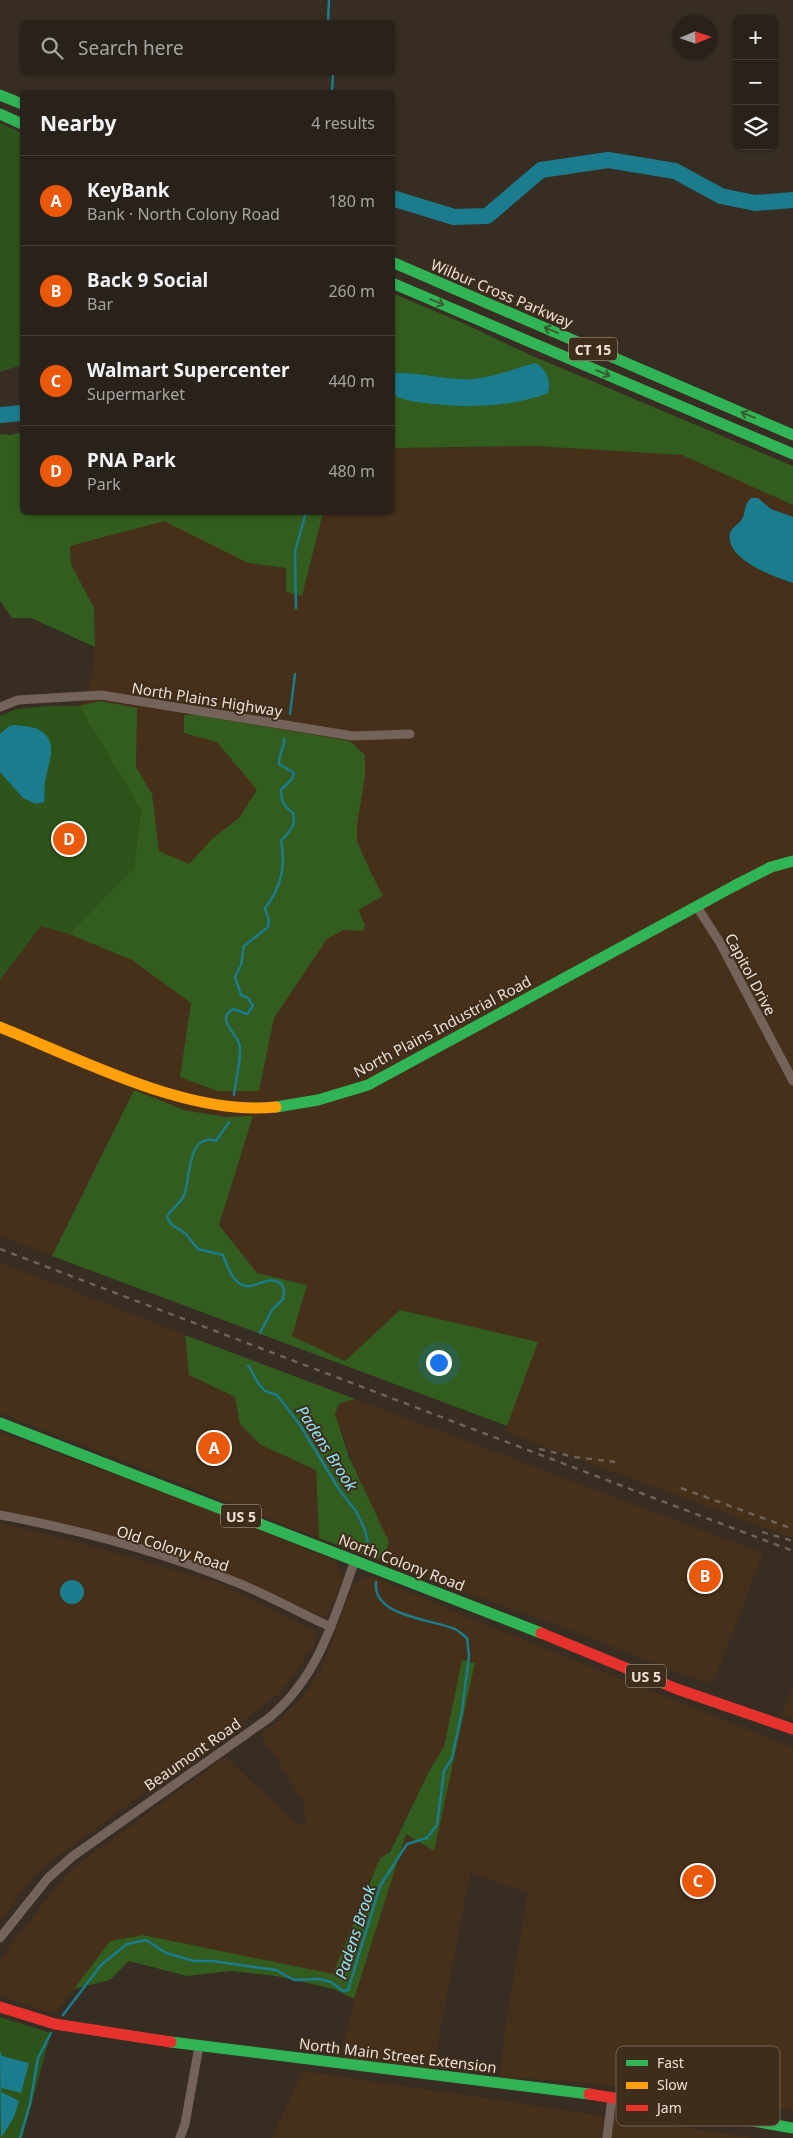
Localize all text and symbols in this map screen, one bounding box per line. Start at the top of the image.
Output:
north arrow [673,15,718,60]
map controls [733,15,778,150]
button: + [733,15,778,60]
search box [20,20,395,75]
icon: search [38,34,66,62]
text: Search here [78,35,184,61]
button: − [733,60,778,105]
button: layers [733,105,778,150]
text: Nearby [40,109,116,137]
text: 4 results [311,112,375,134]
text: KeyBank [87,177,170,203]
text: A [50,190,62,212]
text: 180 m [328,190,375,212]
text: Bank · North Colony Road [87,203,280,225]
street label: Wilbur Cross Parkway [428,254,576,332]
text: Back 9 Social [87,267,208,293]
text: B [51,280,61,302]
text: 260 m [328,280,375,302]
text: Bar [87,293,113,315]
one-way arrow [429,298,444,308]
one-way arrow [544,325,559,335]
road number: CT 15 [569,338,617,360]
text: Walmart Supercenter [87,357,289,383]
one-way arrow [595,369,610,378]
text: C [51,370,61,392]
text: 440 m [328,370,375,392]
text: Supermarket [87,383,185,405]
one-way arrow [741,410,756,420]
text: PNA Park [87,447,176,473]
text: D [50,460,62,482]
text: 480 m [328,460,375,482]
text: Park [87,473,121,495]
street label: North Plains Highway [130,677,284,721]
pin: D [53,820,85,858]
street label: Capitol Drive [721,929,781,1019]
street label: North Plains Industrial Road [350,971,534,1081]
your location [426,1350,452,1376]
water label: Padens Brook [291,1401,363,1496]
pin: A [198,1429,230,1467]
road number: US 5 [221,1504,261,1528]
street label: Old Colony Road [114,1520,232,1576]
street label: North Colony Road [336,1529,468,1595]
pin: B [689,1557,721,1595]
road number: US 5 [626,1664,666,1688]
street label: Beaumont Road [140,1713,244,1795]
pin: C [682,1862,714,1900]
water label: Padens Brook [329,1881,381,1982]
street label: North Main Street Extension [298,2033,498,2077]
legend [616,2046,780,2126]
text: Fast [657,2053,684,2072]
text: Slow [657,2075,688,2094]
text: Jam [655,2098,682,2117]

